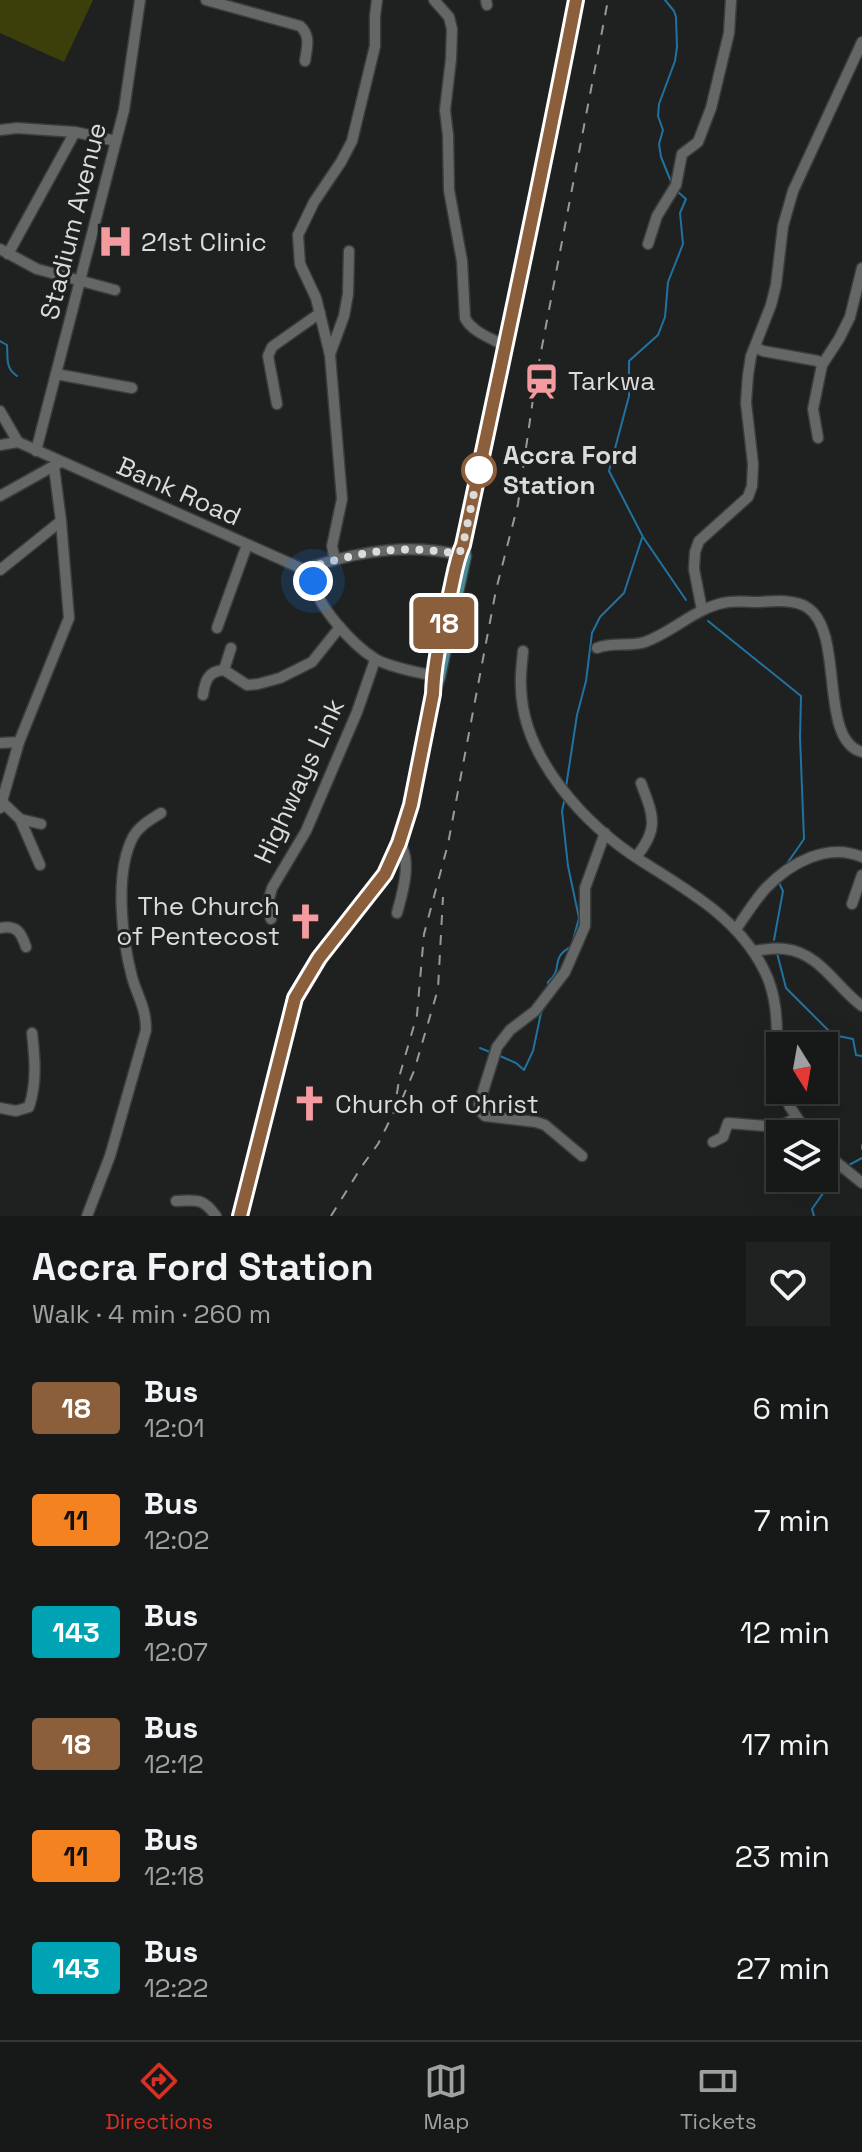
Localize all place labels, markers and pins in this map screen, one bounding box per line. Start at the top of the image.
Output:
hospital icon: 21st Clinic [96,223,134,261]
place label: 21st Clinic [141,225,267,259]
station icon: Tarkwa [523,362,561,400]
place label: Tarkwa [568,364,655,398]
place label: Accra Ford Station [503,438,638,502]
marker: Accra Ford Station [462,453,496,487]
place label: The Church of Pentecost [116,889,280,953]
church icon: The Church of Pentecost [287,902,325,940]
church icon: Church of Christ [290,1085,328,1123]
place label: Church of Christ [335,1087,539,1121]

